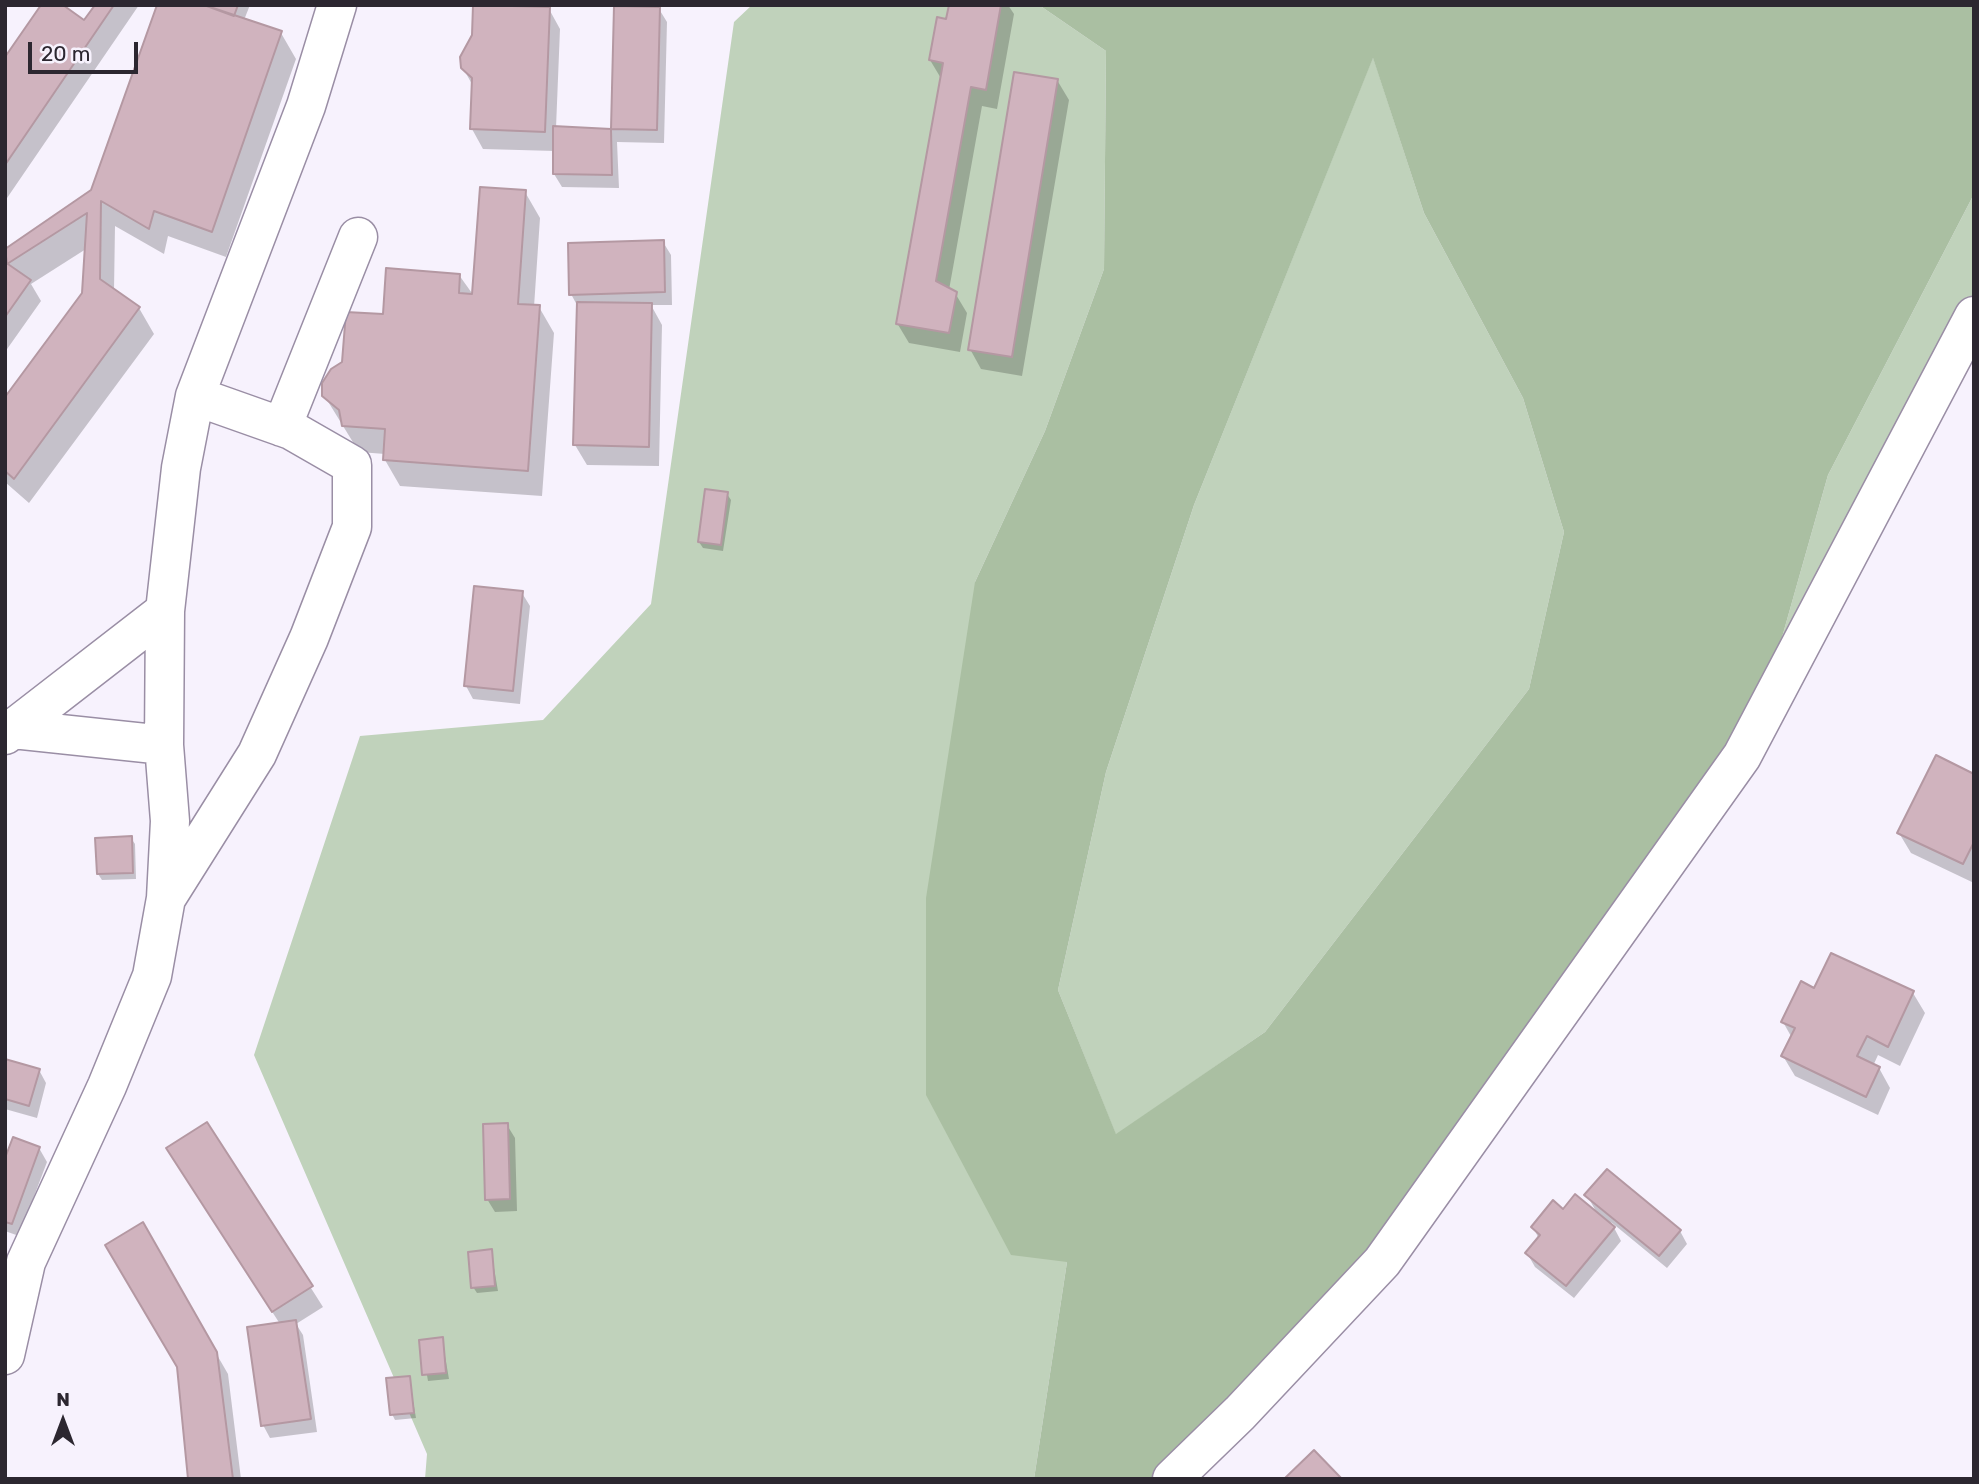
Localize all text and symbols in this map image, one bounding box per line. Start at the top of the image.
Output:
scale bar [32,28,142,72]
text: 20 m [41,41,90,66]
north arrow [28,1386,98,1456]
text: N [56,1388,70,1411]

